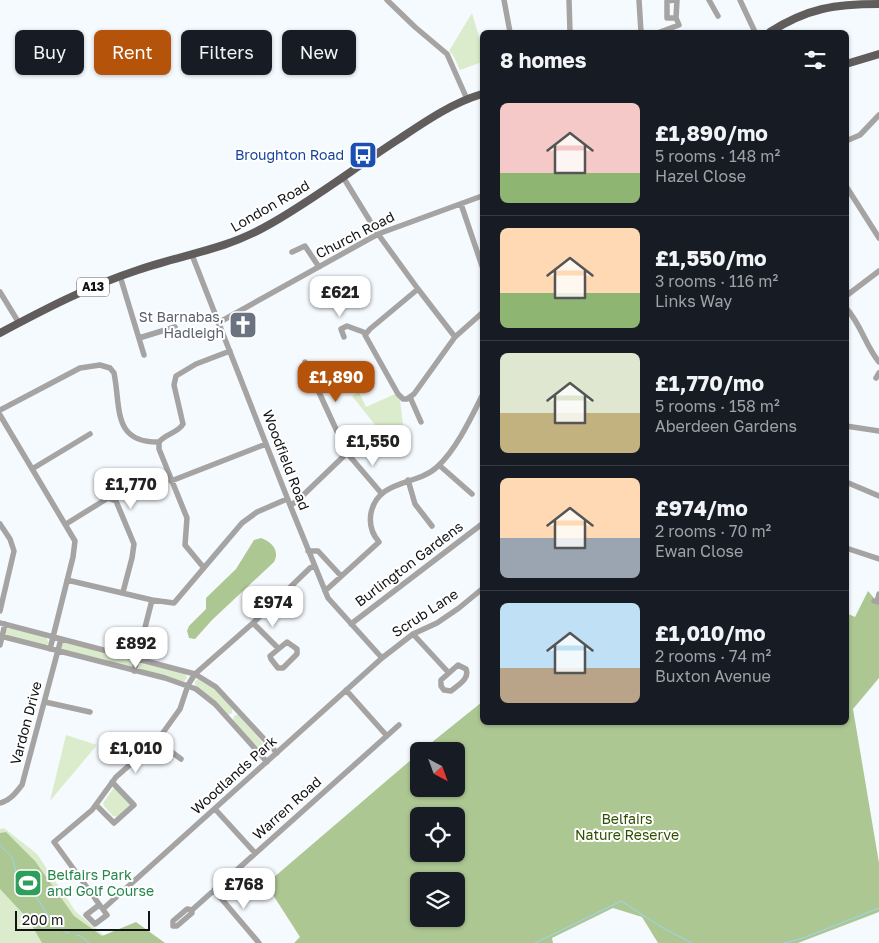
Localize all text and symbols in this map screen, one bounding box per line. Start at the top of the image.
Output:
chip: Buy [15,30,84,75]
chip: Rent [94,30,171,75]
chip: Filters [181,30,272,75]
chip: New [282,30,356,75]
icon: filters [801,46,829,74]
text: 8 homes [500,47,587,73]
text: £1,890/mo [655,120,768,146]
icon: home [540,123,600,183]
bus stop icon: Broughton Road [348,140,378,170]
place label: Broughton Road [235,146,344,163]
text: 5 rooms · 148 m² [655,146,780,166]
text: Hazel Close [655,166,746,186]
street label: London Road [227,176,312,235]
street label: Church Road [313,207,397,262]
text: £1,550/mo [655,245,767,271]
icon: home [540,248,600,308]
text: 3 rooms · 116 m² [655,271,778,291]
pin: £621 [310,276,370,318]
road number: A13 [77,278,109,296]
text: £621 [321,282,359,302]
text: Links Way [655,291,732,311]
place label: St Barnabas, Hadleigh [139,308,224,341]
church icon: St Barnabas, Hadleigh [228,310,258,340]
pin: £1,890 [295,360,377,403]
text: £1,890 [309,367,363,387]
text: £1,770/mo [655,370,764,396]
icon: home [540,373,600,433]
text: 5 rooms · 158 m² [655,396,780,416]
street label: Woodfield Road [260,407,313,512]
text: Aberdeen Gardens [655,416,797,436]
pin: £1,550 [332,424,414,467]
text: £1,550 [346,431,400,451]
pin: £1,770 [90,468,172,510]
text: £1,770 [105,474,157,494]
text: £974/mo [655,495,748,521]
icon: home [540,498,600,558]
street label: Burlington Gardens [351,517,466,610]
text: 2 rooms · 70 m² [655,521,771,541]
text: Ewan Close [655,541,743,561]
street label: Scrub Lane [388,585,461,640]
pin: £974 [243,586,303,628]
text: £974 [253,592,293,612]
text: £1,010/mo [655,620,766,646]
icon: home [540,623,600,683]
pin: £892 [106,626,166,669]
text: £892 [116,633,156,653]
text: 2 rooms · 74 m² [655,646,771,666]
text: Buxton Avenue [655,666,771,686]
street label: Vardon Drive [6,679,45,766]
pin: £1,010 [95,732,177,774]
street label: Woodlands Park [187,732,280,817]
text: £1,010 [110,738,162,758]
north arrow [410,742,465,798]
map controls [410,742,465,927]
street label: Warren Road [249,773,324,843]
button: locate [410,807,465,862]
park label: Belfairs Nature Reserve [575,810,679,843]
place label: Belfairs Park and Golf Course [47,866,154,899]
sports icon: Belfairs Park and Golf Course [13,868,43,898]
pin: £768 [214,868,274,910]
button: layers [410,872,465,927]
text: £768 [224,874,264,894]
scale bar [15,908,150,931]
text: 200 m [22,911,63,928]

